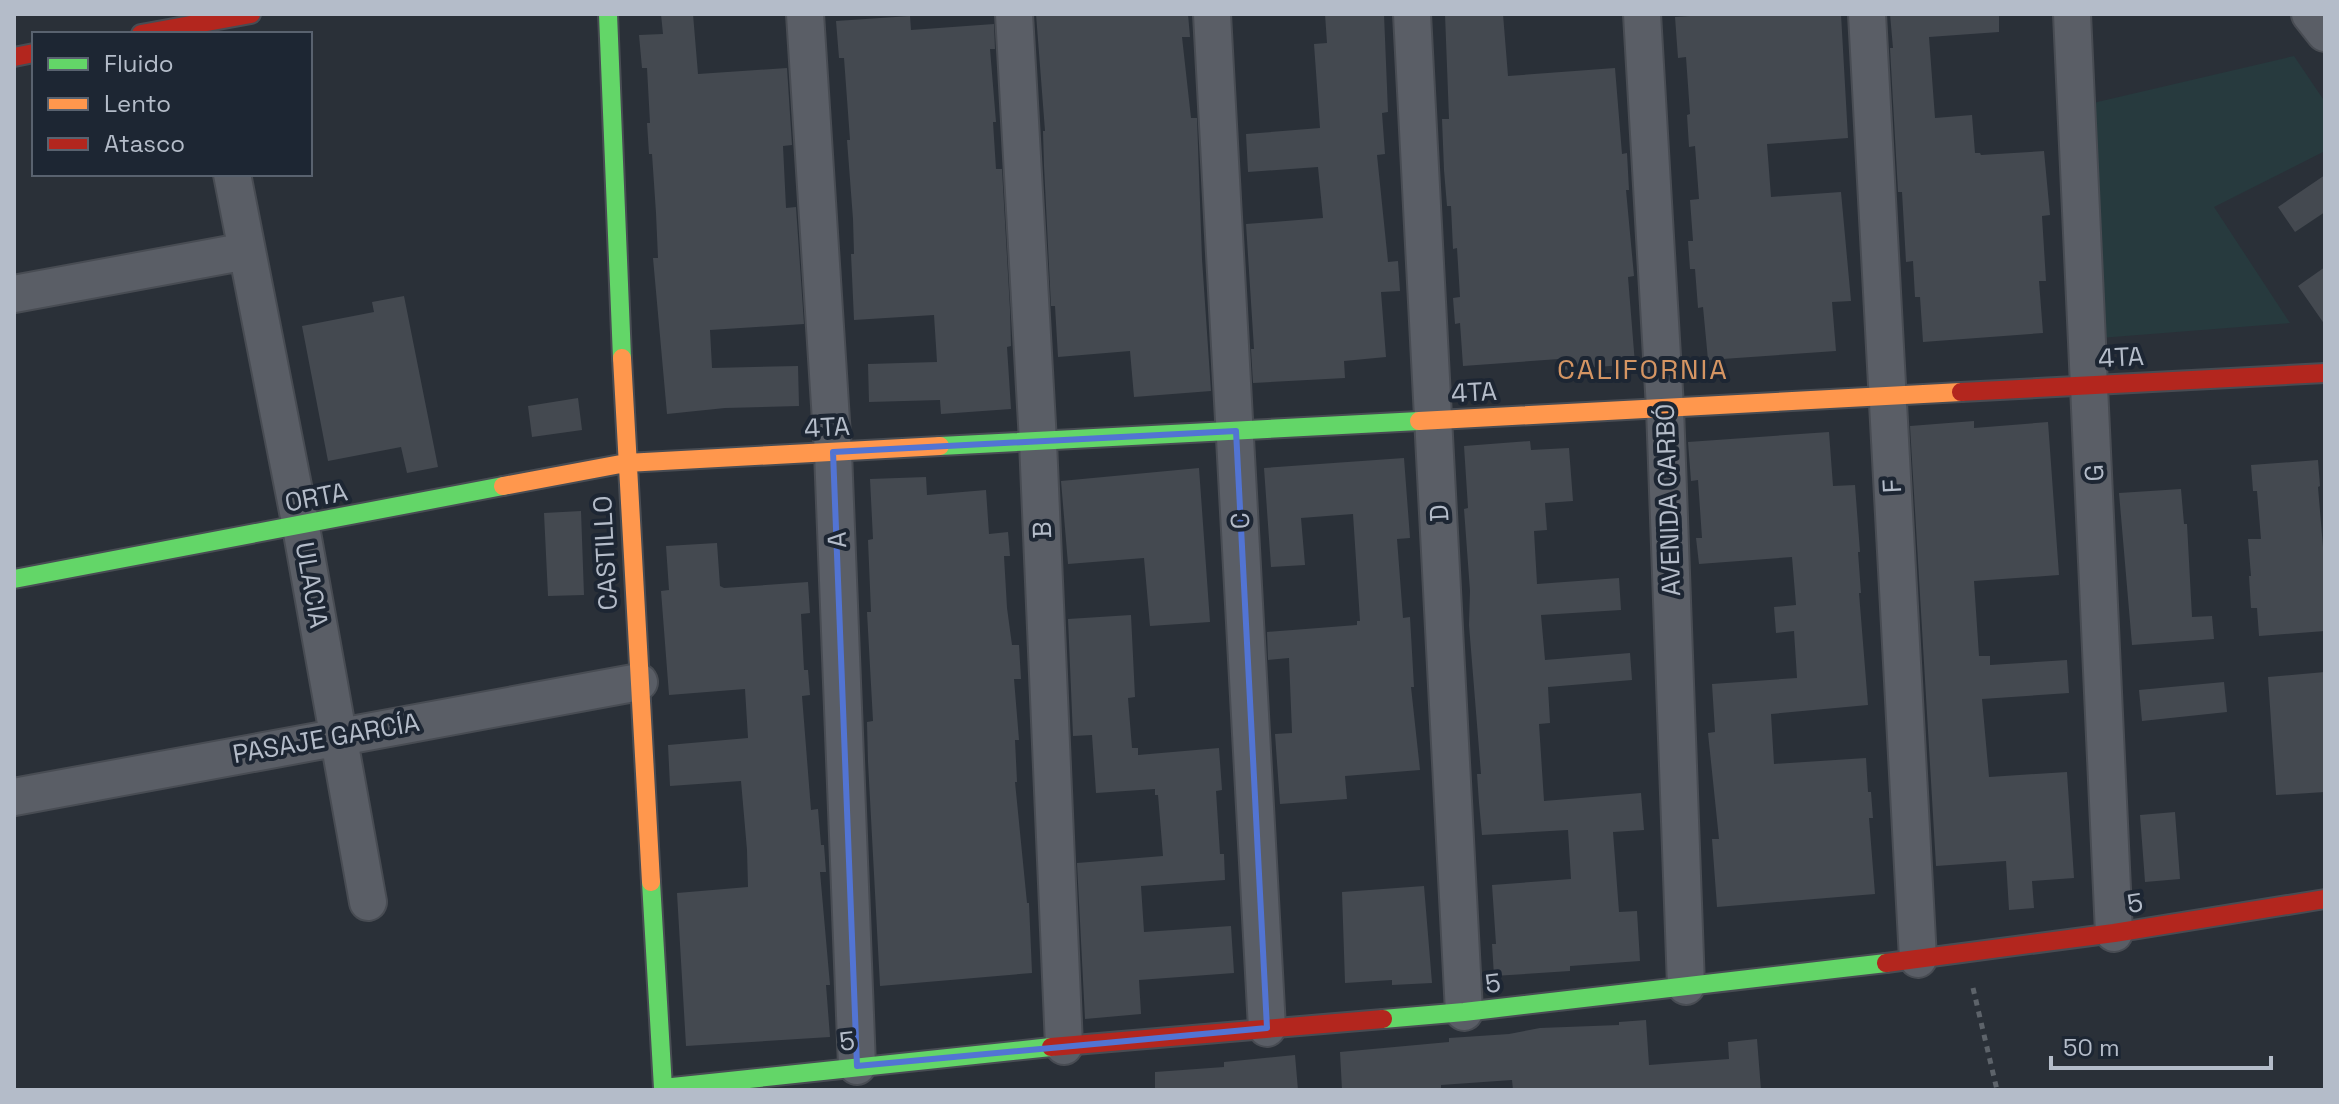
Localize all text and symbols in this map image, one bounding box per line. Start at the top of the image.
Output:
legend [32,32,312,176]
text: Fluido [104,48,174,79]
text: Lento [104,88,171,119]
text: Atasco [104,128,185,159]
street label: 4TA [2097,339,2145,375]
district label: CALIFORNIA [1557,351,1729,387]
street label: 4TA [1450,374,1498,410]
street label: AVENIDA CARBÓ [1648,403,1688,597]
street label: 4TA [803,409,851,445]
street label: G [2077,464,2111,482]
street label: ORTA [282,474,350,520]
street label: F [1875,478,1909,494]
street label: CASTILLO [585,495,625,611]
street label: D [1422,503,1456,523]
street label: C [1223,512,1257,530]
street label: B [1025,521,1059,539]
street label: A [820,531,854,549]
street label: ULACIA [288,539,336,631]
street label: PASAJE GARCÍA [230,705,422,771]
street label: 5 [2125,885,2145,921]
street label: 5 [1483,965,1503,1001]
scale bar [2051,1020,2271,1070]
street label: 5 [837,1023,857,1059]
text: 50 m [2063,1032,2120,1063]

